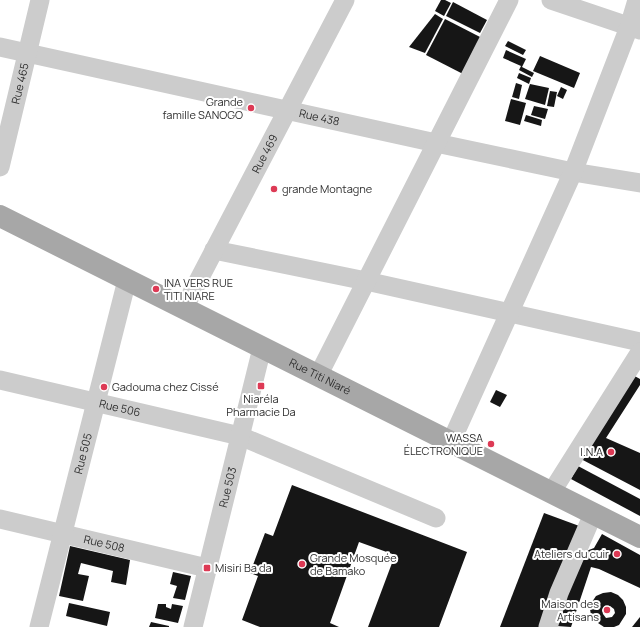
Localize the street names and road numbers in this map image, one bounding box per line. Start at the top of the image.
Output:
street label: Rue 465 [7,61,32,105]
street label: Rue 438 [298,105,341,129]
street label: Rue 469 [248,131,281,176]
street label: Rue Titi Niaré [287,354,354,398]
street label: Rue 506 [98,395,142,420]
street label: Rue 505 [70,431,95,475]
street label: Rue 503 [215,465,239,509]
street label: Rue 508 [82,531,126,555]

